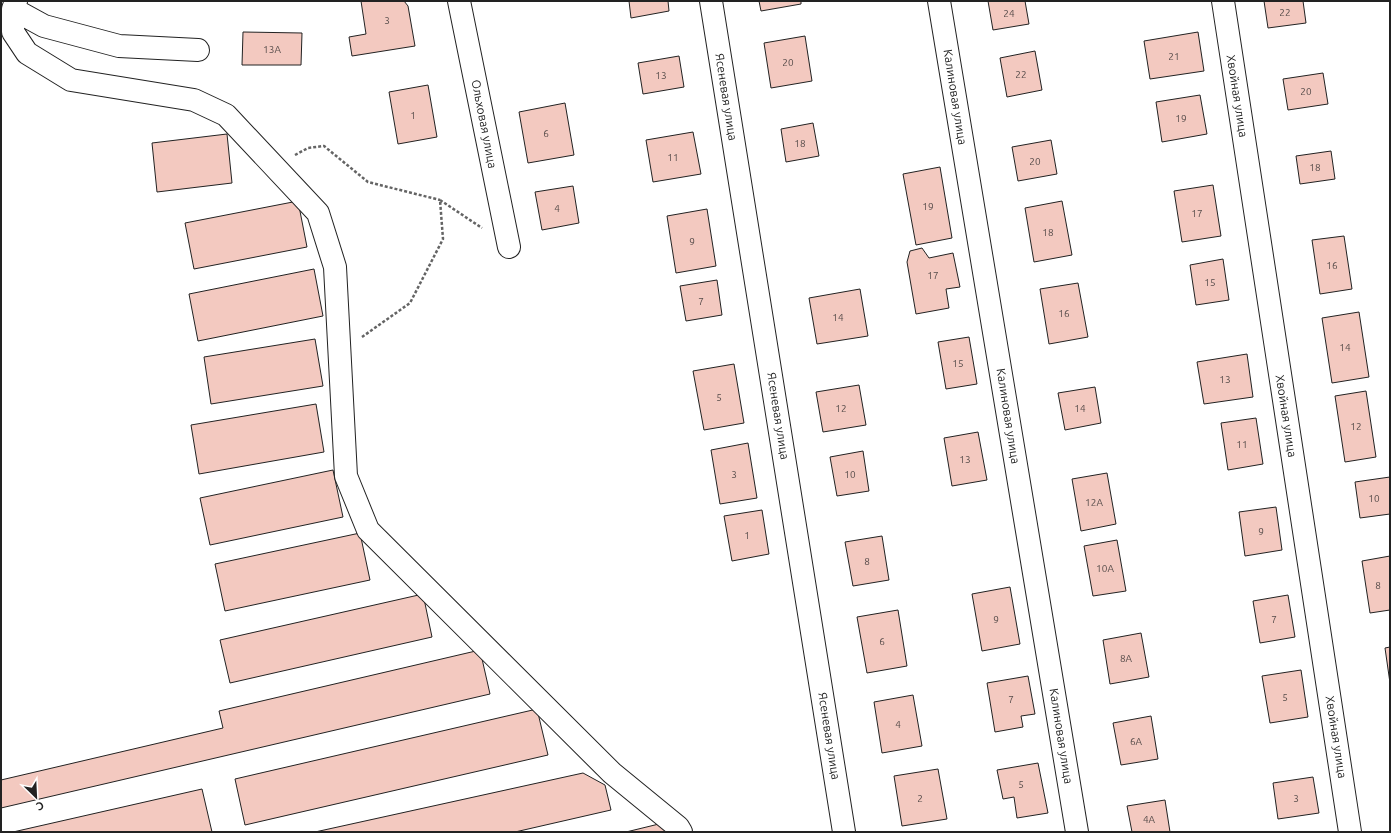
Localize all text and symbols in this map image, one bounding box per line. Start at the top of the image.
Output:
house number: 22 [1279,7,1291,18]
house number: 24 [1003,8,1015,19]
house number: 3 [384,15,390,26]
house number: 13А [263,44,281,55]
street label: Калиновая улица [942,48,969,146]
house number: 21 [1168,51,1180,62]
street label: Ясеневая улица [713,52,740,141]
street label: Хвойная улица [1225,54,1250,138]
house number: 20 [782,57,794,68]
house number: 22 [1015,69,1027,80]
house number: 13 [655,70,667,81]
street label: Ольховая улица [470,78,499,169]
house number: 20 [1300,86,1312,97]
house number: 1 [410,110,416,121]
house number: 19 [1175,113,1187,124]
house number: 6 [543,128,549,139]
house number: 18 [794,138,806,149]
house number: 11 [667,152,679,163]
house number: 20 [1029,156,1041,167]
house number: 18 [1309,162,1321,173]
house number: 19 [922,201,934,212]
house number: 4 [554,203,560,214]
house number: 17 [1191,208,1203,219]
house number: 18 [1042,227,1054,238]
house number: 9 [689,236,695,247]
house number: 16 [1326,260,1338,271]
house number: 17 [927,270,939,281]
house number: 15 [1204,277,1216,288]
house number: 7 [698,296,704,307]
house number: 16 [1058,308,1070,319]
house number: 14 [832,312,844,323]
house number: 14 [1339,342,1351,353]
house number: 15 [952,358,964,369]
street label: Калиновая улица [995,367,1022,465]
street label: Ясеневая улица [765,371,792,460]
house number: 13 [1219,374,1231,385]
street label: Хвойная улица [1274,374,1299,458]
house number: 5 [716,392,722,403]
house number: 12 [835,403,847,414]
house number: 14 [1074,403,1086,414]
house number: 12 [1350,421,1362,432]
house number: 11 [1236,439,1248,450]
house number: 13 [959,454,971,465]
house number: 3 [731,469,737,480]
house number: 10 [844,469,856,480]
house number: 10 [1368,493,1380,504]
house number: 12А [1085,497,1103,508]
house number: 9 [1258,526,1264,537]
house number: 1 [744,530,750,541]
house number: 8 [864,556,870,567]
house number: 10А [1096,563,1114,574]
house number: 8 [1375,580,1381,591]
house number: 9 [993,614,999,625]
house number: 7 [1271,614,1277,625]
house number: 6 [879,636,885,647]
house number: 8А [1120,653,1133,664]
street label: Калиновая улица [1048,687,1075,785]
street label: Ясеневая улица [816,691,843,780]
house number: 5 [1282,692,1288,703]
house number: 7 [1008,694,1014,705]
street label: Хвойная улица [1324,695,1349,779]
house number: 4 [895,719,901,730]
house number: 6А [1130,736,1143,747]
north arrow [16,777,56,817]
house number: 5 [1018,779,1024,790]
house number: 2 [917,793,923,804]
house number: 3 [1293,793,1299,804]
text: С [34,799,46,813]
house number: 4А [1143,814,1156,825]

